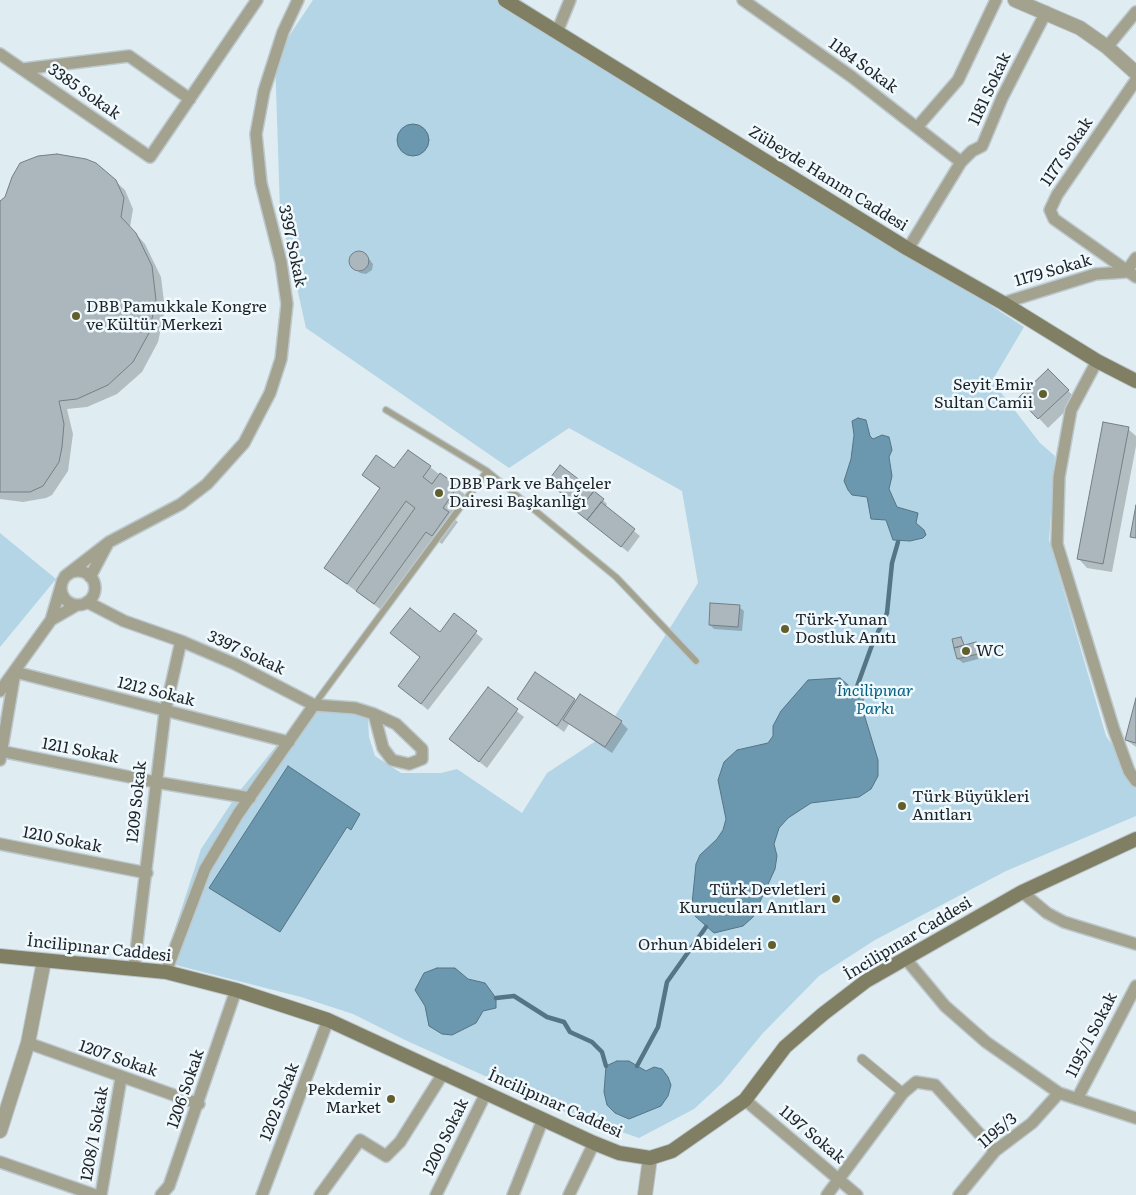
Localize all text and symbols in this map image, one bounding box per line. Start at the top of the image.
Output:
street label: 1184 Sokak [825,35,901,97]
street label: 1181 Sokak [965,49,1015,129]
street label: 3385 Sokak [44,60,124,124]
street label: 1177 Sokak [1037,114,1097,190]
street label: Zübeyde Hanım Caddesi [745,122,911,236]
street label: 3397 Sokak [274,203,310,289]
street label: 1179 Sokak [1012,251,1094,291]
place label: DBB Pamukkale Kongre ve Kültür Merkezi [86,297,267,335]
marker: DBB Pamukkale Kongre ve Kültür Merkezi [70,310,82,322]
place label: Seyit Emir Sultan Camii [934,375,1033,413]
marker: Seyit Emir Sultan Camii [1037,388,1049,400]
place label: DBB Park ve Bahçeler Dairesi Başkanlığı [449,474,611,512]
marker: DBB Park ve Bahçeler Dairesi Başkanlığı [433,487,445,499]
place label: Türk-Yunan Dostluk Anıtı [795,610,896,648]
marker: Türk-Yunan Dostluk Anıtı [779,623,791,635]
street label: 3397 Sokak [204,627,288,679]
place label: WC [976,641,1004,661]
marker: WC [960,645,972,657]
street label: 1212 Sokak [115,673,197,711]
park label: İncilipınar Parkı [836,681,914,719]
street label: 1211 Sokak [40,734,120,768]
street label: 1209 Sokak [123,760,151,844]
place label: Türk Büyükleri Anıtları [912,787,1029,825]
marker: Türk Büyükleri Anıtları [896,800,908,812]
street label: 1210 Sokak [21,823,103,857]
place label: Türk Devletleri Kurucuları Anıtları [679,880,826,918]
marker: Türk Devletleri Kurucuları Anıtları [830,893,842,905]
street label: İncilipınar Caddesi [841,893,975,985]
street label: İncilipınar Caddesi [26,932,172,966]
place label: Orhun Abideleri [638,935,762,955]
marker: Orhun Abideleri [766,939,778,951]
street label: 1195/1 Sokak [1062,989,1122,1081]
street label: 1207 Sokak [76,1037,160,1081]
street label: 1206 Sokak [163,1047,209,1131]
street label: 1202 Sokak [256,1060,304,1144]
street label: İncilipınar Caddesi [485,1066,625,1142]
place label: Pekdemir Market [308,1080,381,1118]
street label: 1208/1 Sokak [77,1085,113,1183]
marker: Pekdemir Market [385,1093,397,1105]
street label: 1200 Sokak [419,1095,473,1179]
street label: 1197 Sokak [775,1102,849,1168]
street label: 1195/3 [975,1109,1021,1153]

